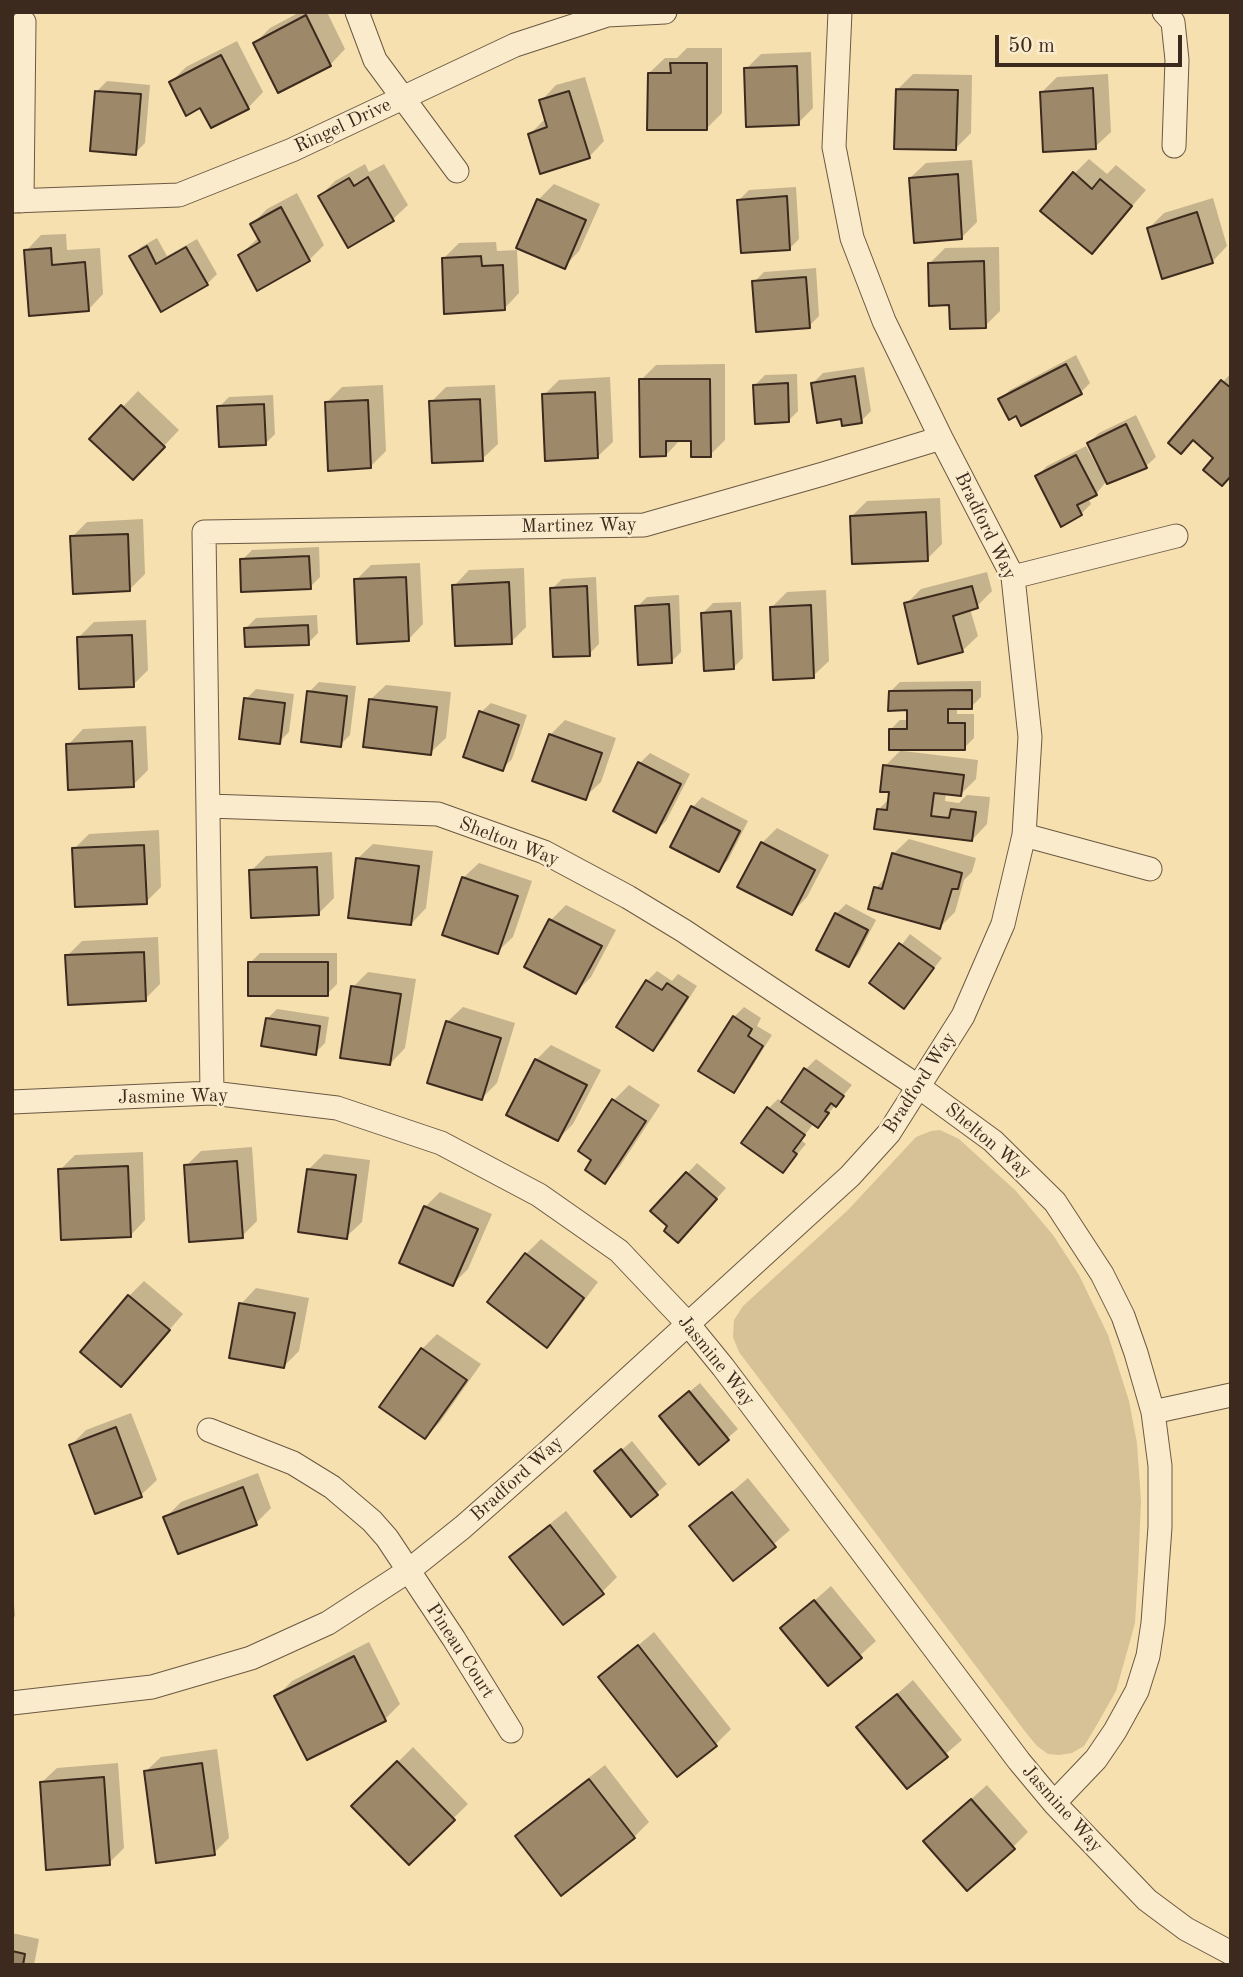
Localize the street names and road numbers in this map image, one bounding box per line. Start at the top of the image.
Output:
street label: Ringel Drive [291,94,395,158]
street label: Bradford Way [949,468,1021,584]
street label: Martinez Way [521,514,637,538]
street label: Shelton Way [456,812,562,872]
street label: Bradford Way [879,1028,961,1138]
street label: Jasmine Way [118,1085,228,1109]
street label: Shelton Way [940,1098,1036,1184]
street label: Jasmine Way [672,1311,760,1411]
street label: Bradford Way [466,1431,568,1527]
street label: Pineau Court [421,1599,499,1703]
street label: Jasmine Way [1017,1760,1107,1858]

